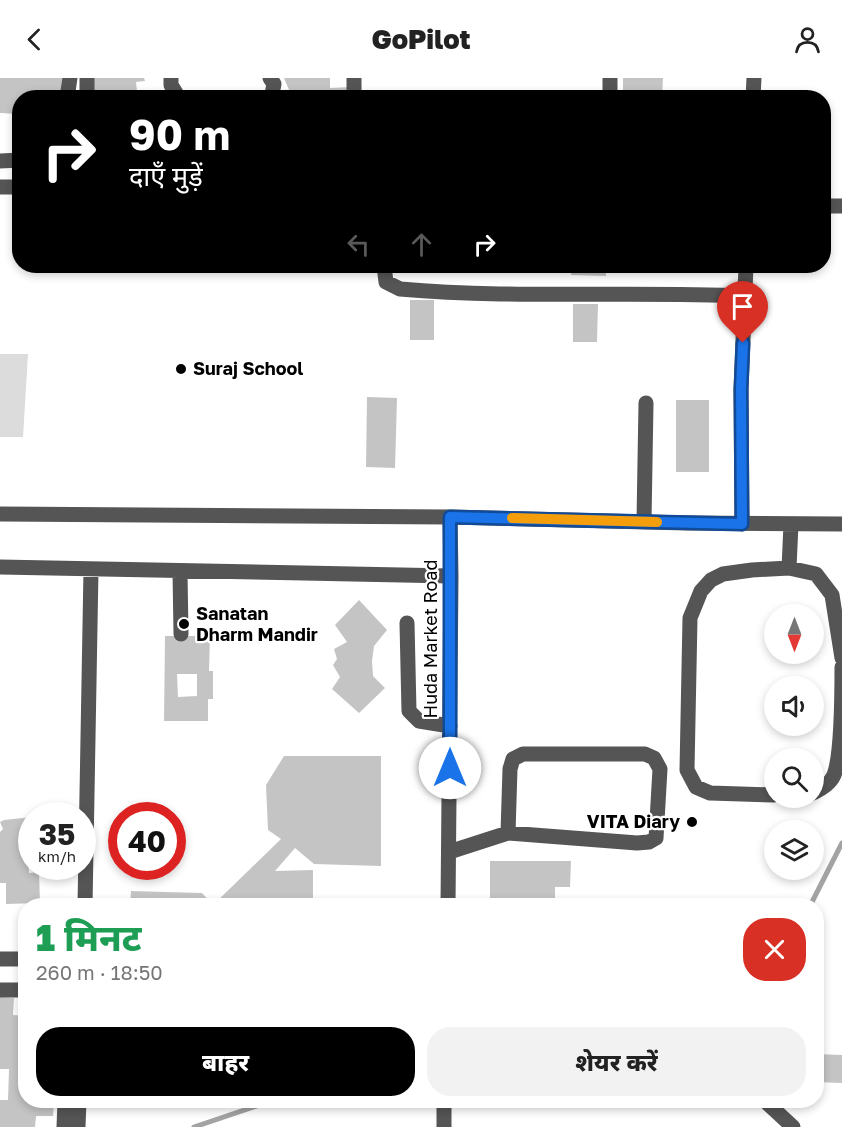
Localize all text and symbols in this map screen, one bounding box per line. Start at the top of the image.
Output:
icon: back [18,23,51,56]
text: GoPilot [371,23,471,55]
icon: person [791,23,824,56]
text: 90 m [129,109,230,159]
icon: right [30,114,108,192]
text: दाएँ मुड़ें [129,160,203,192]
icon: left [342,228,375,261]
icon: ahead [405,228,438,261]
icon: right [468,228,501,261]
pin [717,281,768,343]
icon: arrive [726,290,759,323]
place label: Suraj School [193,357,303,379]
marker: Suraj School [174,362,188,376]
street label: Huda Market Road [419,559,441,719]
place label: Sanatan Dharm Mandir [196,602,318,645]
north arrow [764,604,824,664]
map controls [764,604,824,880]
marker: Sanatan Dharm Mandir [177,617,191,631]
button: sound [764,676,824,736]
position arrow [418,736,482,800]
button: search [764,748,824,808]
speed limit sign: 40 [108,802,186,880]
place label: VITA Diary [587,810,680,832]
marker: VITA Diary [685,815,699,829]
text: 35 [39,816,75,852]
button: layers [764,820,824,880]
text: km/h [38,847,76,865]
text: 1 मिनट [36,916,142,959]
button: close [743,918,806,981]
text: 260 m · 18:50 [36,960,163,984]
button: बाहर [36,1027,415,1096]
button: शेयर करें [427,1027,806,1096]

